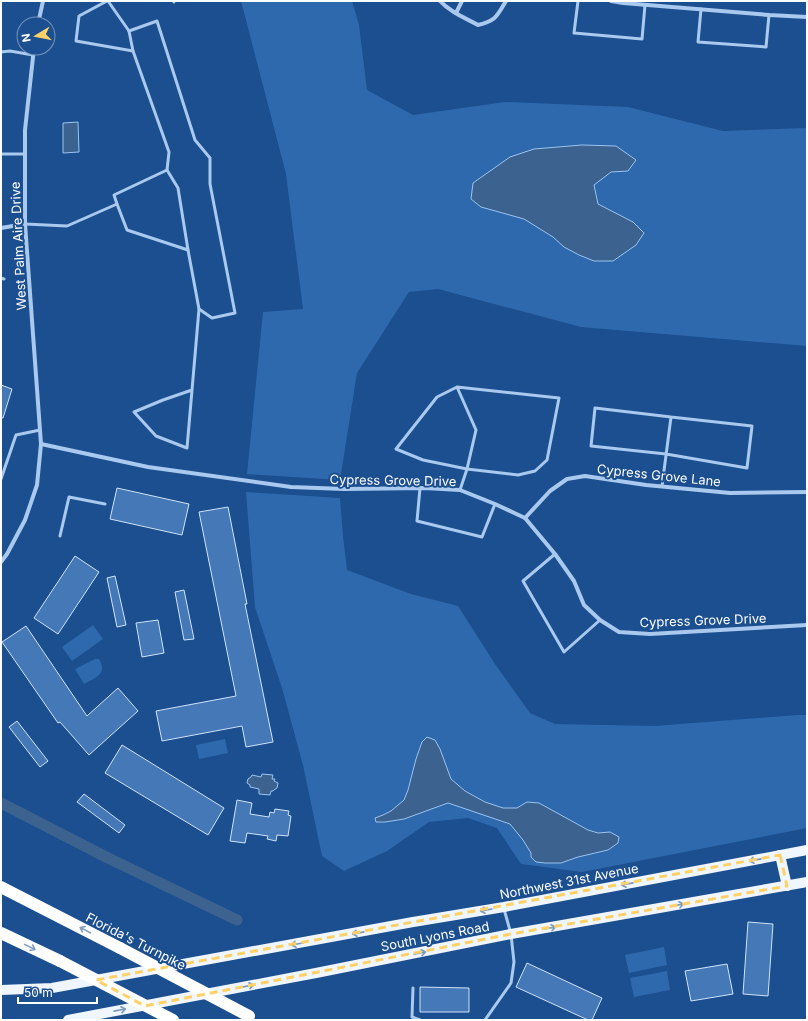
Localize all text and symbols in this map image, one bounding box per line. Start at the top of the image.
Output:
north arrow [16,16,56,56]
text: N [19,32,34,43]
street label: West Palm Aire Drive [7,181,29,311]
street label: Cypress Grove Lane [596,461,722,489]
street label: Cypress Grove Drive [329,471,457,489]
street label: Cypress Grove Drive [639,610,767,630]
one-way arrow [749,856,762,864]
street label: Northwest 31st Avenue [498,860,640,902]
one-way arrow [621,880,634,888]
one-way arrow [671,901,684,909]
one-way arrow [479,906,492,914]
street label: Florida's Turnpike [83,909,189,973]
street label: South Lyons Road [379,918,491,954]
one-way arrow [543,923,556,931]
one-way arrow [79,926,91,934]
one-way arrow [351,929,364,937]
one-way arrow [291,940,304,948]
one-way arrow [24,944,36,951]
one-way arrow [413,948,426,956]
scale bar [18,979,97,1005]
one-way arrow [241,982,254,990]
text: 50 m [24,985,53,1000]
one-way arrow [113,1006,126,1014]

